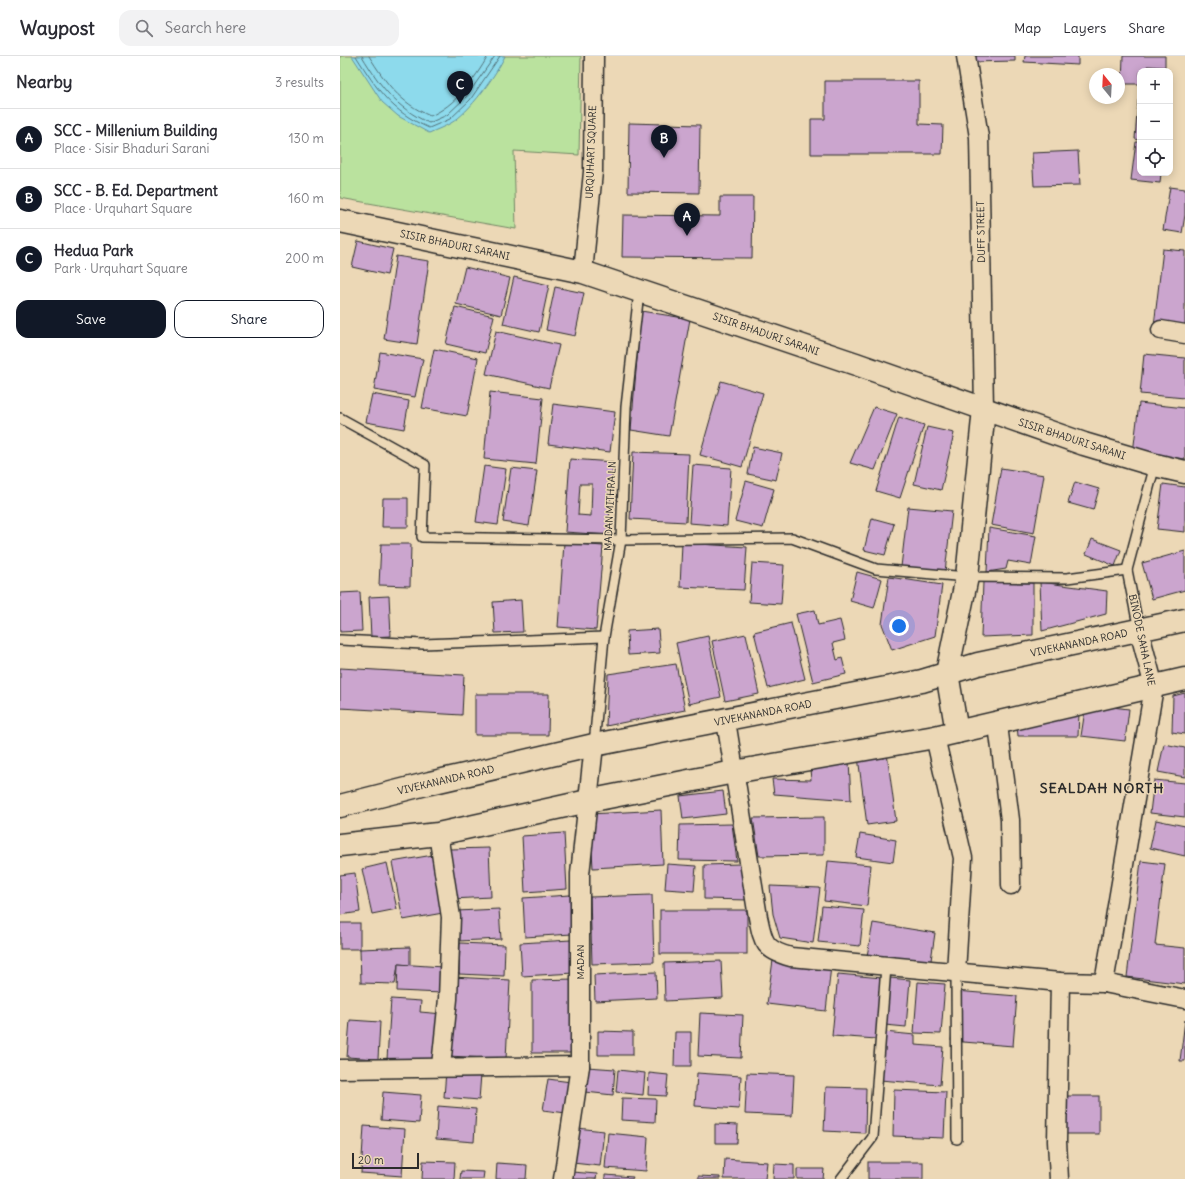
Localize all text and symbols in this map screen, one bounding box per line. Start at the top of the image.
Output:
search box [119,10,399,46]
text: Waypost [20,16,95,40]
icon: search [133,17,155,39]
text: Search here [165,18,246,37]
text: Map [1014,19,1041,37]
text: Layers [1063,19,1106,37]
text: Share [1128,19,1165,37]
north arrow [1089,68,1125,104]
map controls [1137,68,1173,176]
button: + [1137,68,1173,104]
text: Nearby [16,71,72,93]
pin: C [447,71,473,104]
text: 3 results [275,74,324,91]
button: − [1137,104,1173,140]
street label: URQUHART SQUARE [583,105,599,199]
text: SCC - Millenium Building [54,121,218,140]
pin: B [651,125,677,158]
text: A [25,130,33,147]
text: 130 m [288,130,324,147]
text: Place · Sisir Bhaduri Sarani [54,140,210,157]
button: locate [1137,140,1173,176]
text: SCC - B. Ed. Department [54,181,218,200]
text: B [25,190,33,207]
text: 160 m [288,190,324,207]
text: Place · Urquhart Square [54,200,192,217]
street label: DUFF STREET [974,201,988,263]
pin: A [674,203,700,236]
street label: SISIR BHADURI SARANI [399,227,511,263]
text: Hedua Park [54,241,133,260]
text: C [25,250,33,267]
text: 200 m [285,250,324,267]
text: Park · Urquhart Square [54,260,188,277]
button: Save [16,300,166,338]
button: Share [174,300,324,338]
street label: SISIR BHADURI SARANI [711,310,821,358]
street label: SISIR BHADURI SARANI [1017,416,1127,462]
street label: MADAN MITHRA LN [601,461,619,551]
street label: BINODE SAHA LANE [1126,593,1158,687]
your location [889,616,909,636]
street label: VIVEKANANDA ROAD [1029,626,1129,660]
street label: VIVEKANANDA ROAD [713,697,813,729]
street label: VIVEKANANDA ROAD [396,763,496,797]
district label: SEALDAH NORTH [1040,779,1164,797]
street label: MADAN [574,945,587,979]
scale bar [352,1151,419,1170]
text: 20 m [358,1153,384,1167]

